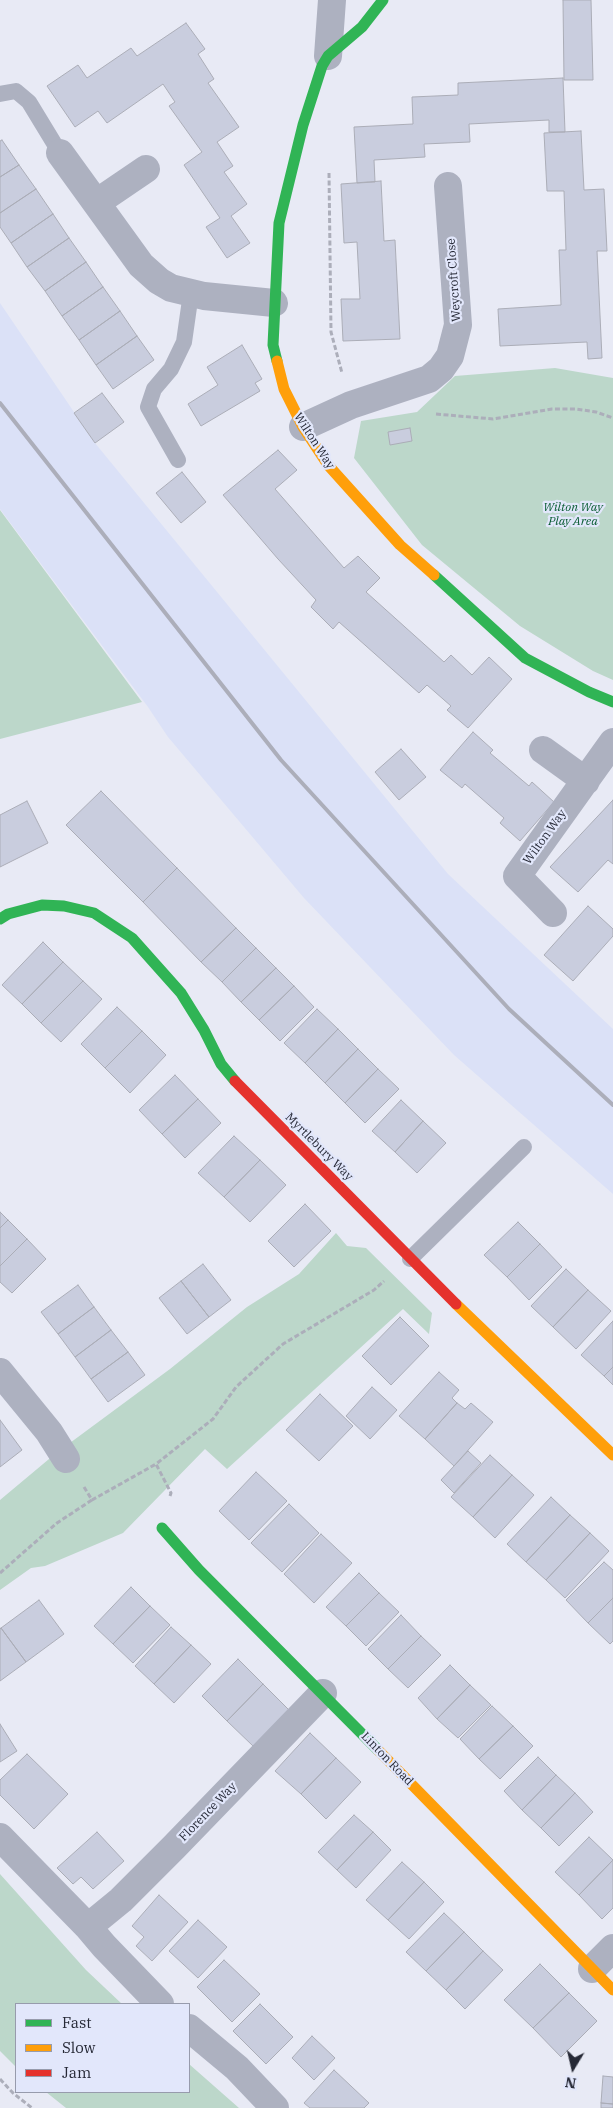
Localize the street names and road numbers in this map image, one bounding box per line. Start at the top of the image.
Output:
street label: Weycroft Close [444,238,464,322]
street label: Wilton Way [291,410,337,472]
street label: Wilton Way [520,807,570,867]
street label: Myrtlebury Way [282,1110,356,1184]
street label: Linton Road [358,1729,416,1789]
street label: Florence Way [176,1780,240,1844]

